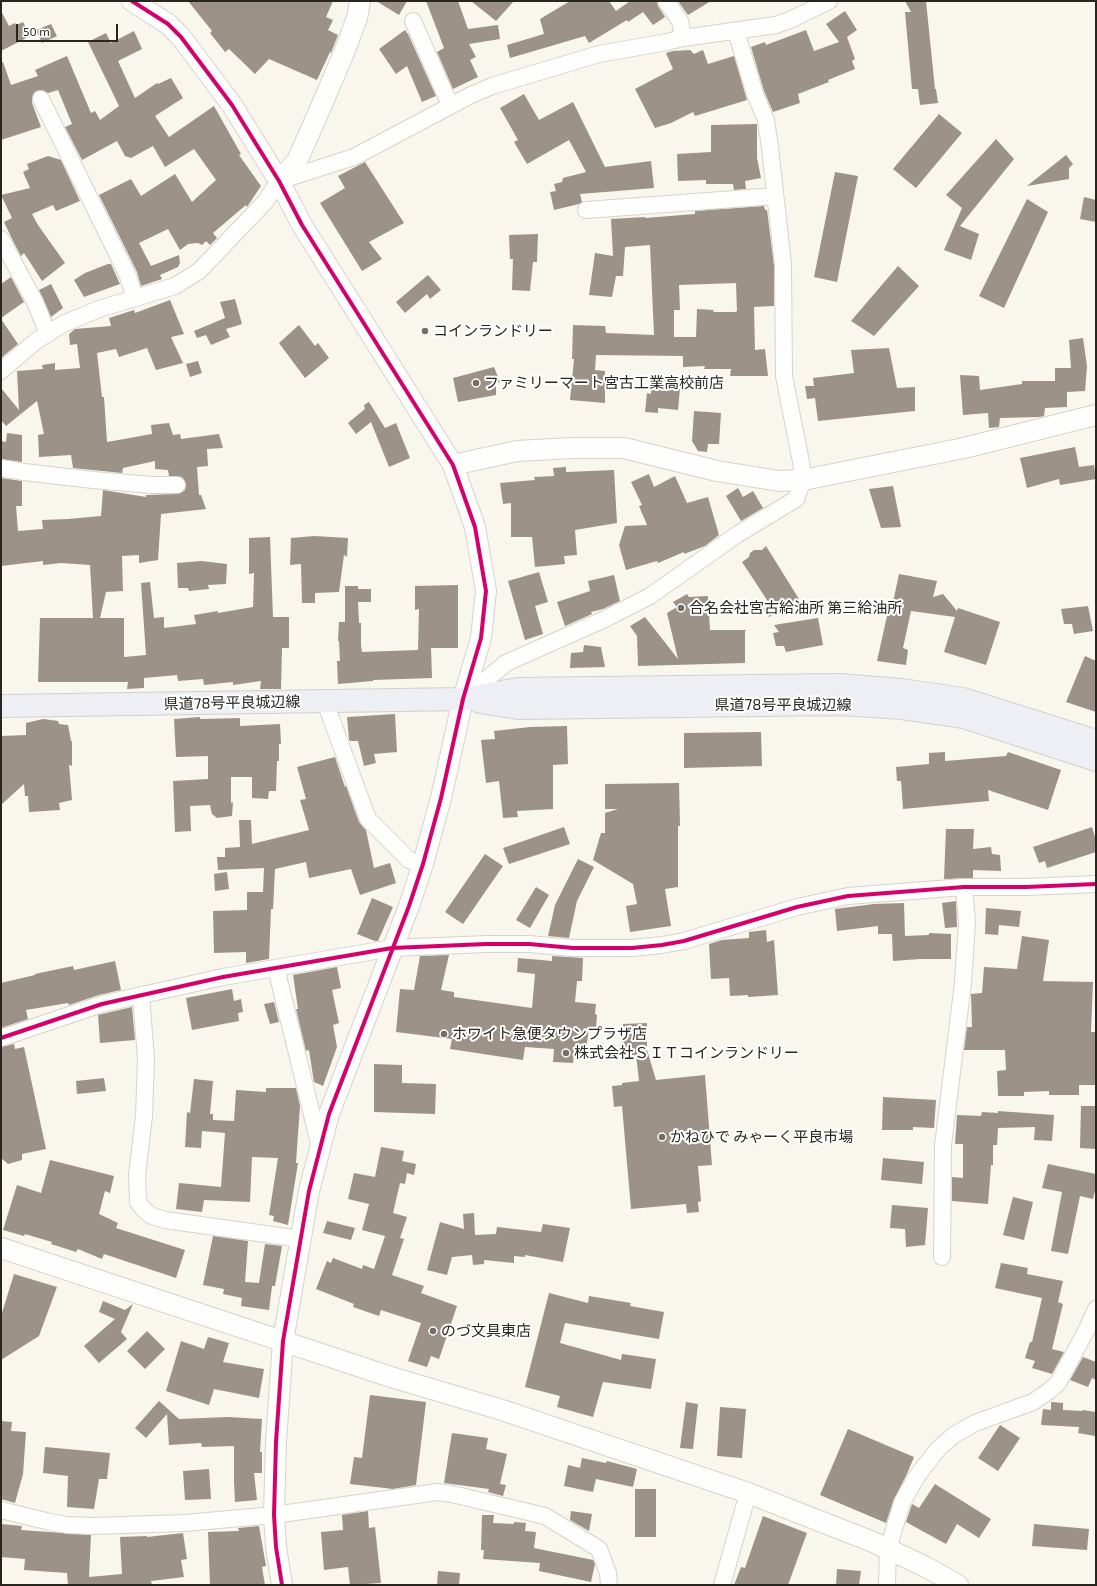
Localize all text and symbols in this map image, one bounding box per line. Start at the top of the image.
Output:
scale bar [18,16,120,42]
text: 50 m [23,24,50,38]
place label: コインランドリー [433,322,553,340]
marker: コインランドリー [420,326,430,336]
place label: ファミリーマート宮古工業高校前店 [484,374,724,392]
marker: ファミリーマート宮古工業高校前店 [471,378,481,388]
place label: 合名会社宮古給油所 第三給油所 [689,599,902,617]
marker: 合名会社宮古給油所 第三給油所 [676,603,686,613]
street label: 県道78号平良城辺線 [163,693,301,713]
street label: 県道78号平良城辺線 [715,696,851,714]
place label: ホワイト急便タウンプラザ店 [452,1025,647,1043]
marker: ホワイト急便タウンプラザ店 [439,1029,449,1039]
place label: 株式会社ＳＩＴコインランドリー [574,1044,799,1062]
marker: 株式会社ＳＩＴコインランドリー [561,1048,571,1058]
place label: かねひで みゃーく平良市場 [670,1128,853,1146]
marker: かねひで みゃーく平良市場 [657,1132,667,1142]
place label: のづ文具東店 [441,1322,531,1340]
marker: のづ文具東店 [428,1326,438,1336]

